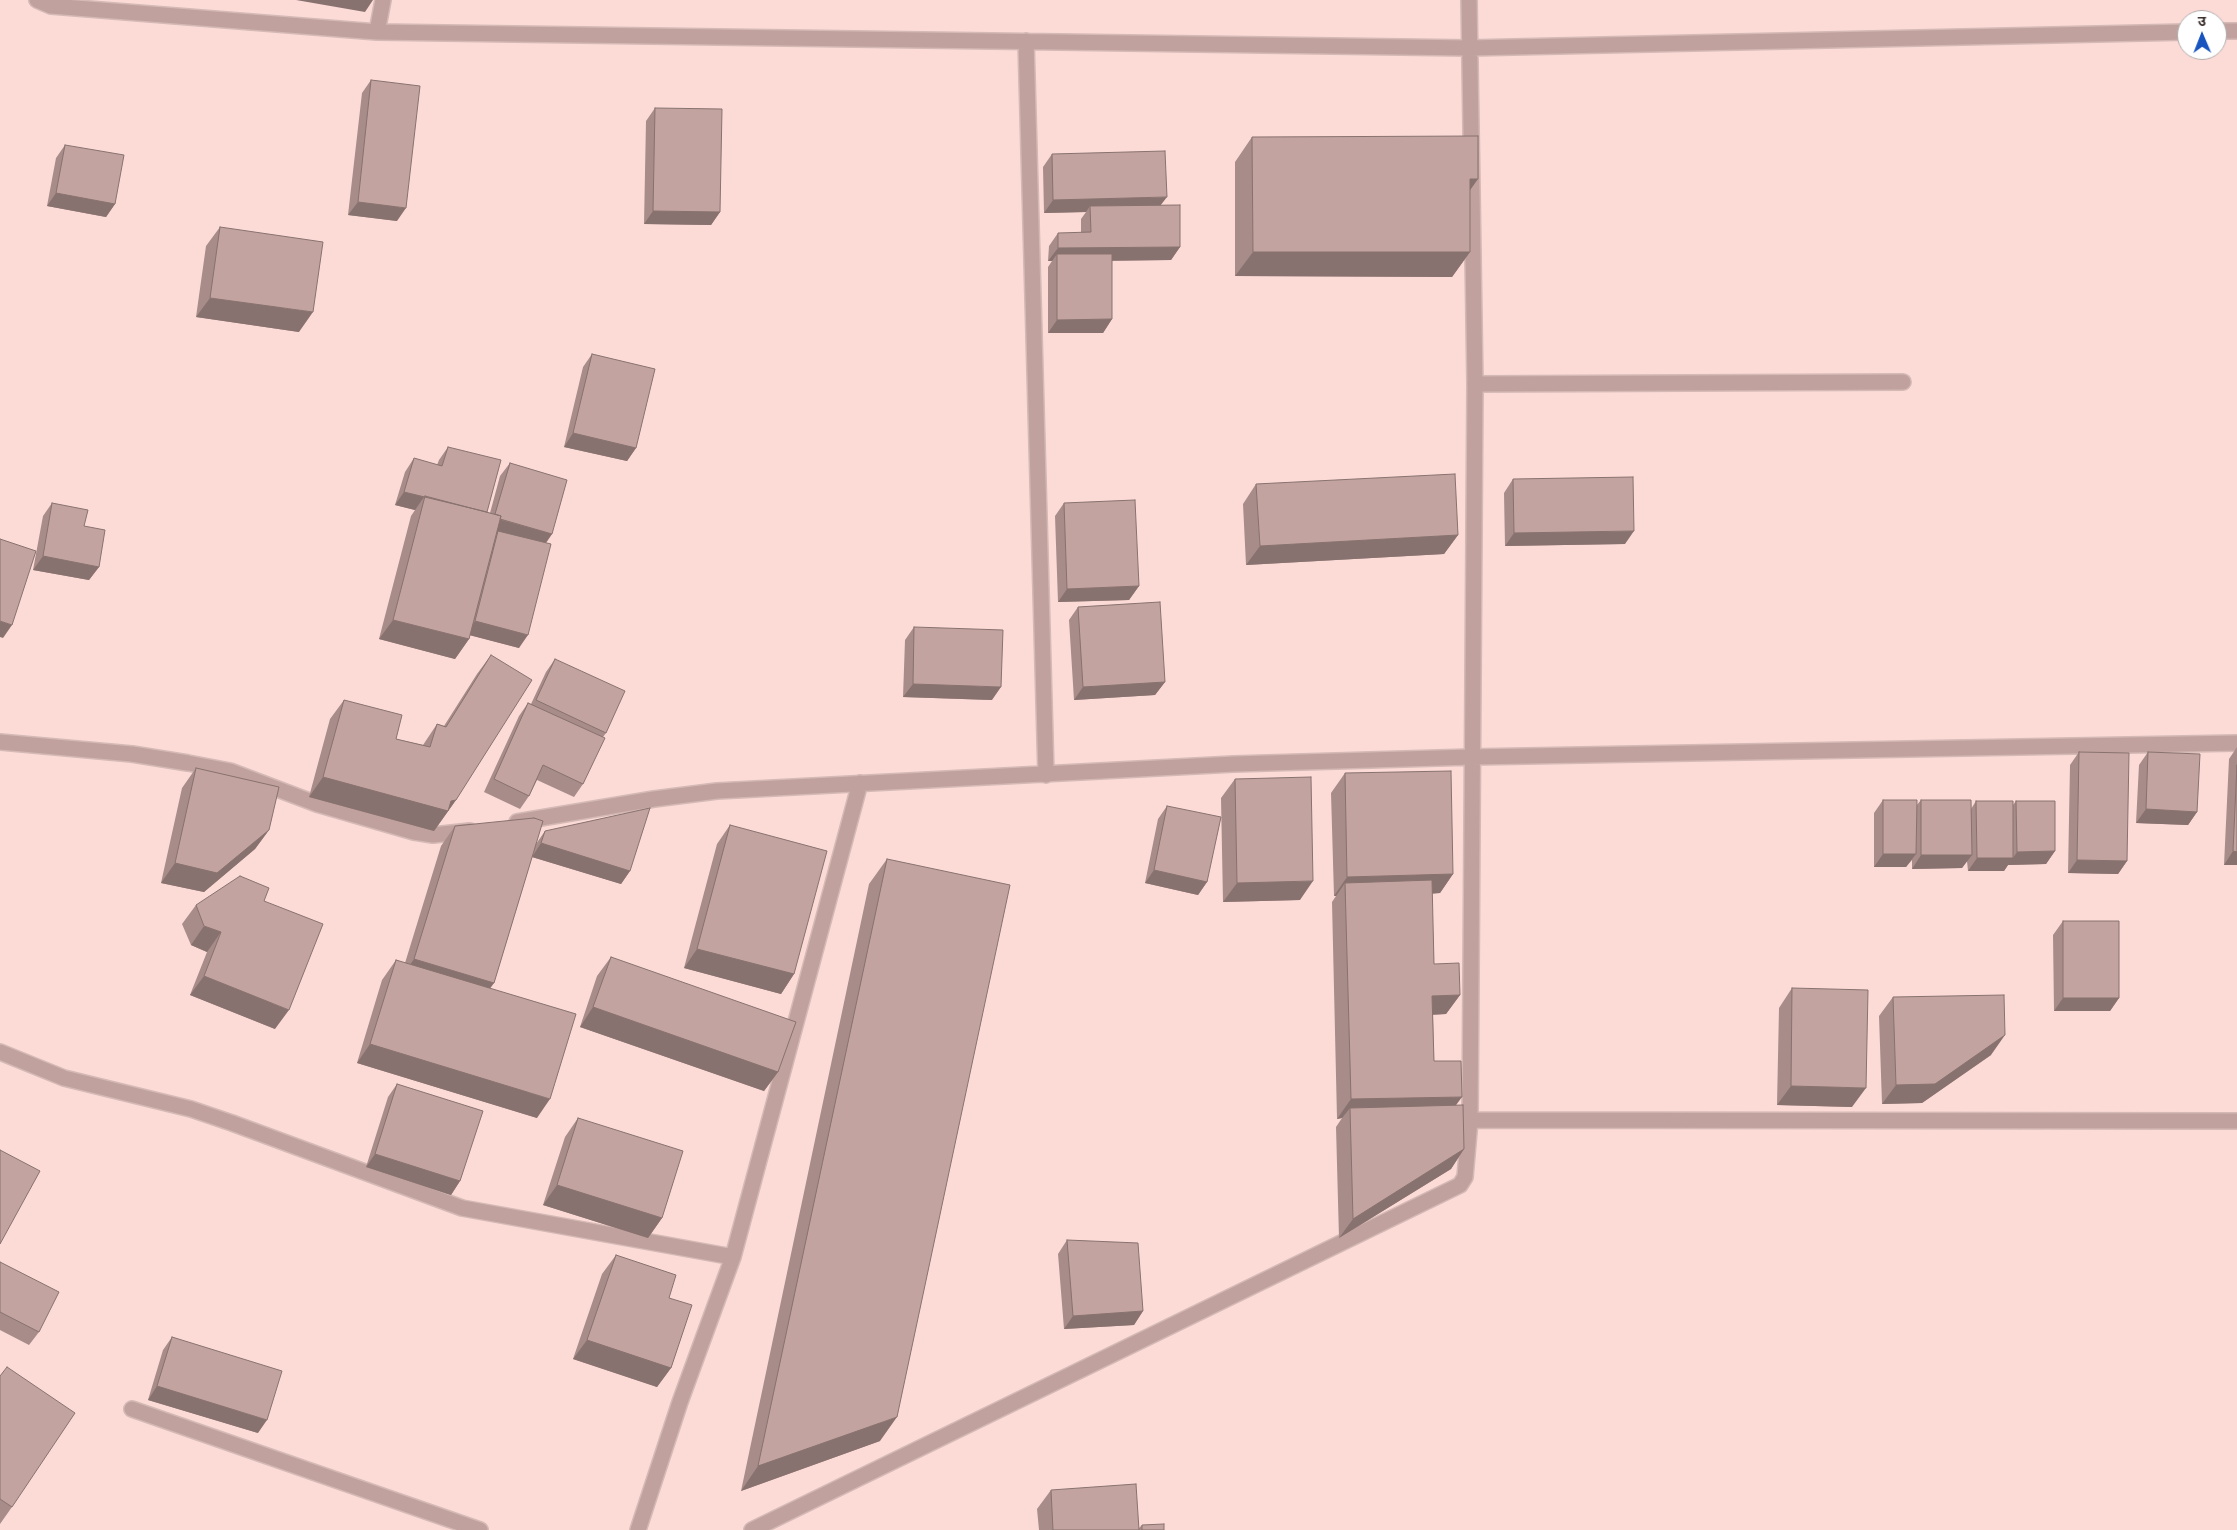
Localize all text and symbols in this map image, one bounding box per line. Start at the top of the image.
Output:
north arrow [2177,10,2227,60]
text: उ [2198,13,2206,29]

